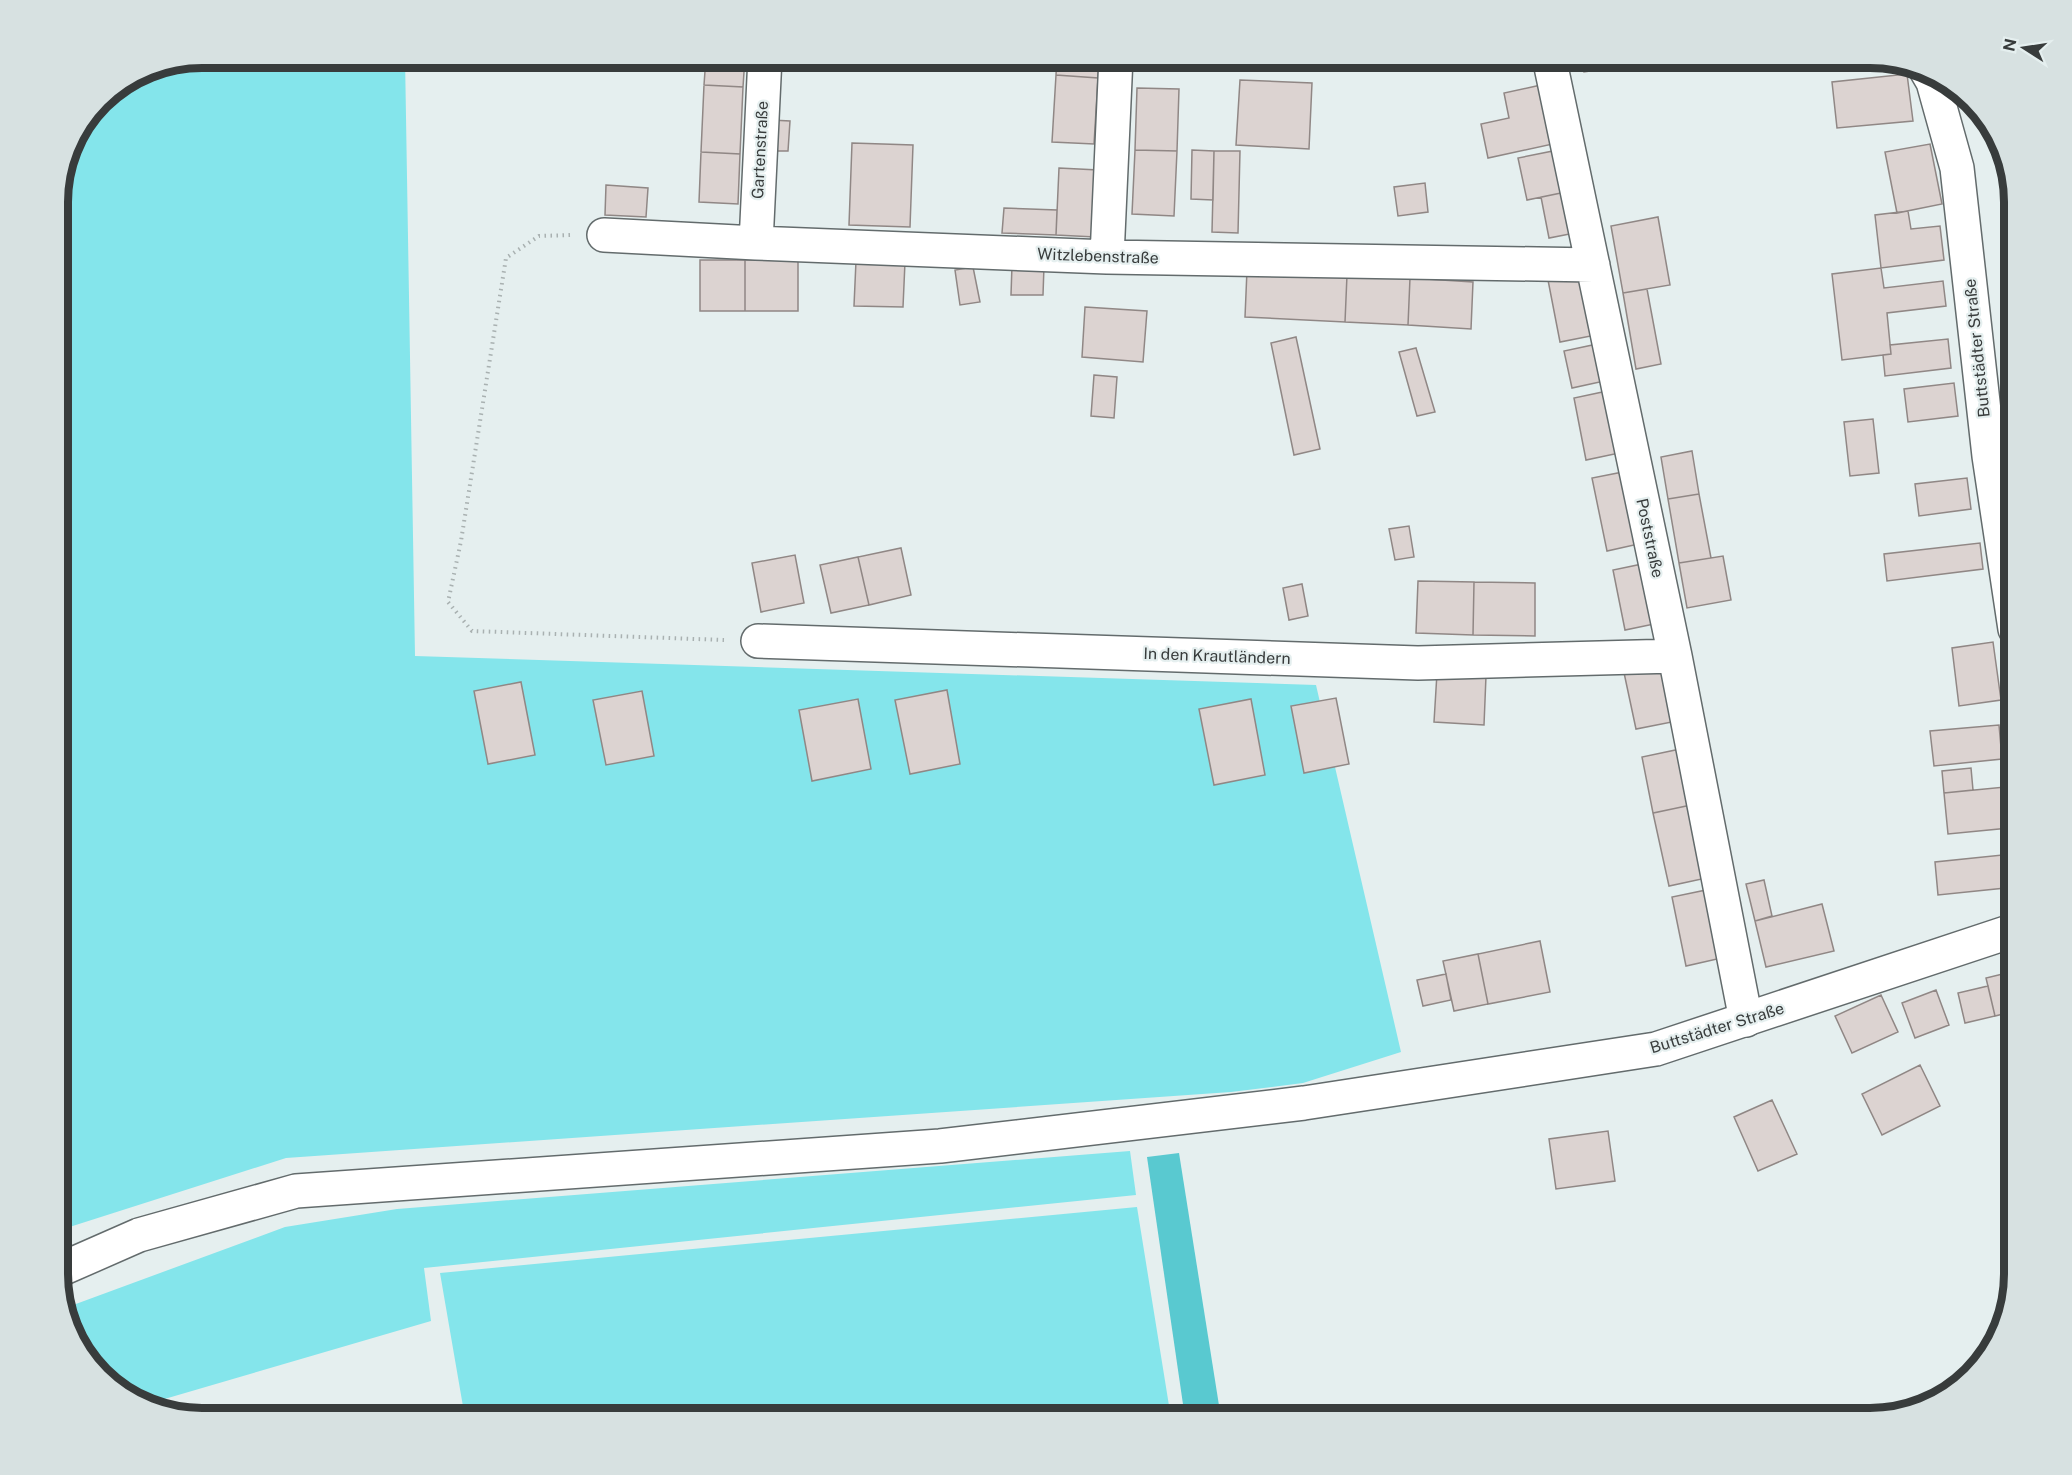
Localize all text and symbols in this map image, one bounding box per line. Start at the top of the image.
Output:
north arrow [1994,18,2054,78]
text: N [1999,37,2020,53]
street label: Gartenstraße [748,100,772,200]
street label: Witzlebenstraße [1037,244,1159,268]
street label: Buttstädter Straße [1960,278,1994,418]
street label: Poststraße [1632,497,1668,579]
street label: In den Krautländern [1143,644,1291,668]
street label: Buttstädter Straße [1648,999,1786,1057]

